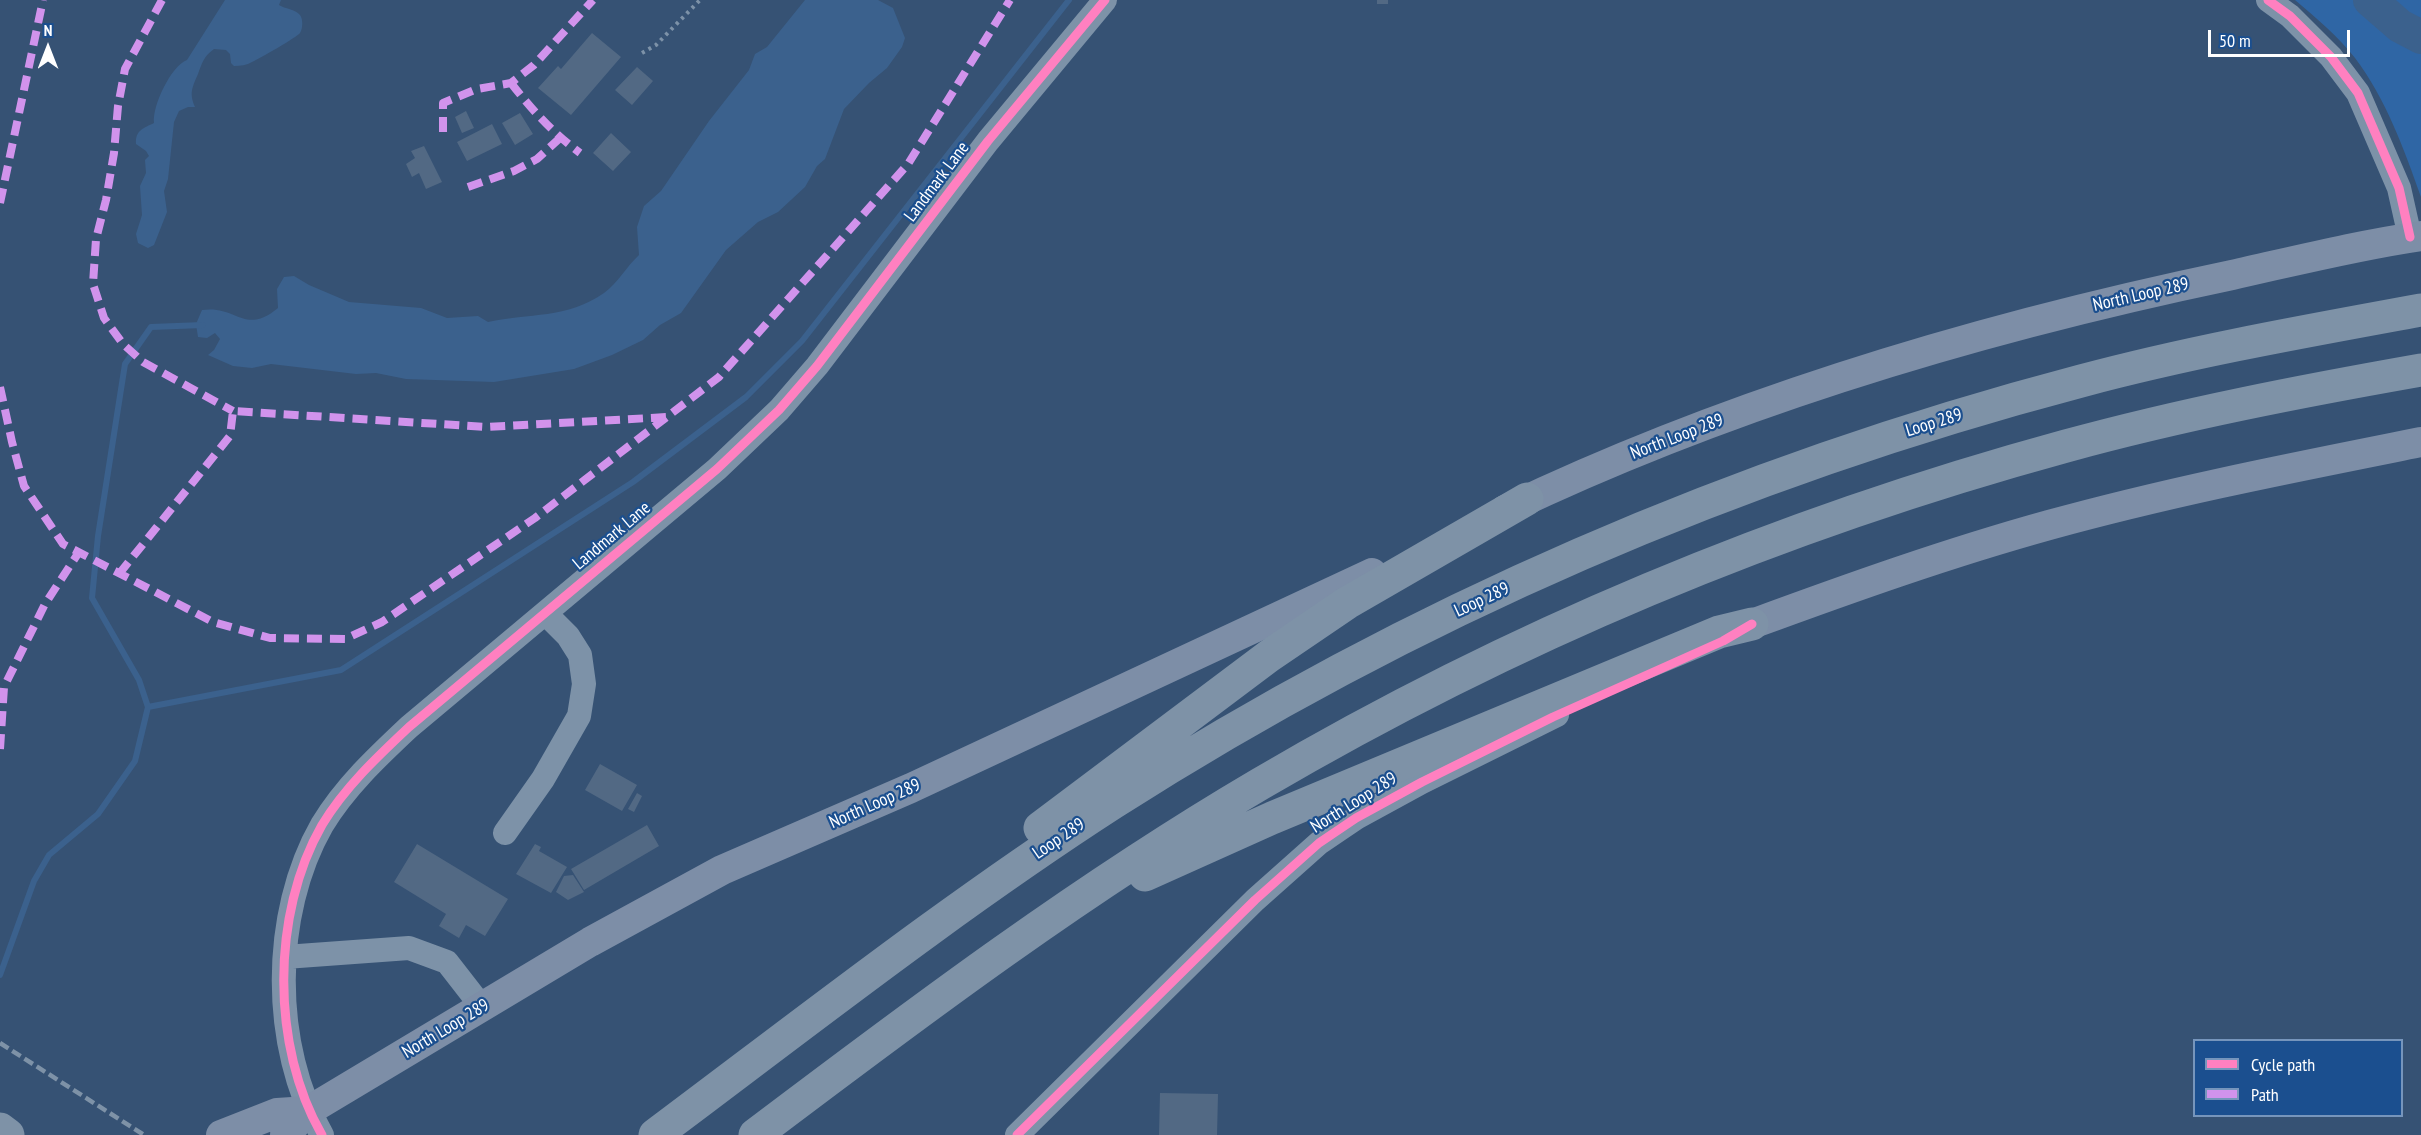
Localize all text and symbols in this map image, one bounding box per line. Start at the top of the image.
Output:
north arrow [18,18,78,78]
scale bar [2211,18,2354,56]
text: N [44,20,52,40]
text: 50 m [2219,29,2251,52]
street label: Landmark Lane [900,138,974,226]
street label: North Loop 289 [2091,273,2191,317]
street label: Loop 289 [1903,404,1965,442]
street label: North Loop 289 [1628,409,1726,465]
street label: Landmark Lane [569,497,655,575]
street label: Loop 289 [1451,578,1513,622]
street label: North Loop 289 [1307,768,1401,838]
street label: North Loop 289 [826,774,924,834]
street label: Loop 289 [1029,814,1089,864]
street label: North Loop 289 [399,995,493,1063]
legend [2193,1039,2403,1117]
text: Cycle path [2251,1053,2315,1076]
text: Path [2251,1083,2279,1106]

